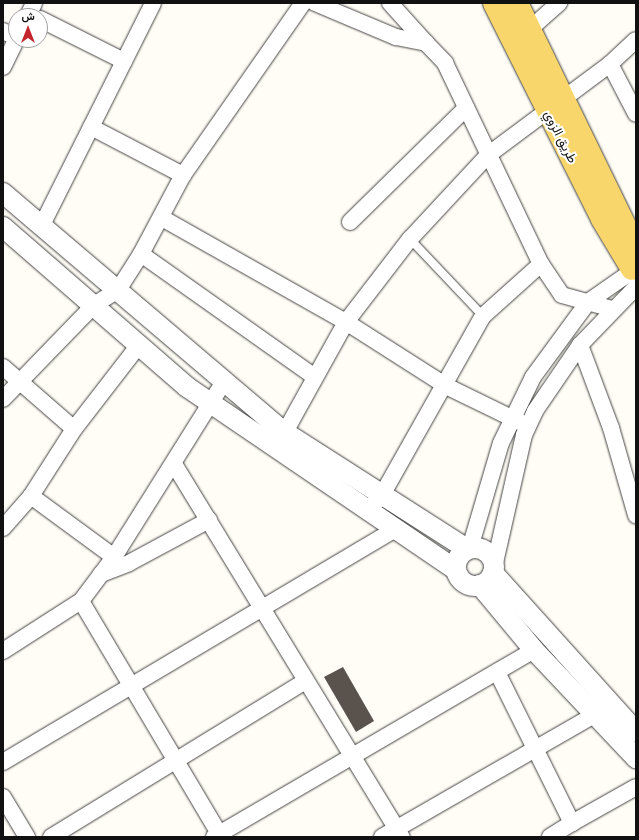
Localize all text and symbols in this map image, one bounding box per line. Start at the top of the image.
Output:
north arrow [8,8,48,48]
text: ش [21,9,35,24]
street label: طريق الزوي [540,108,580,166]

